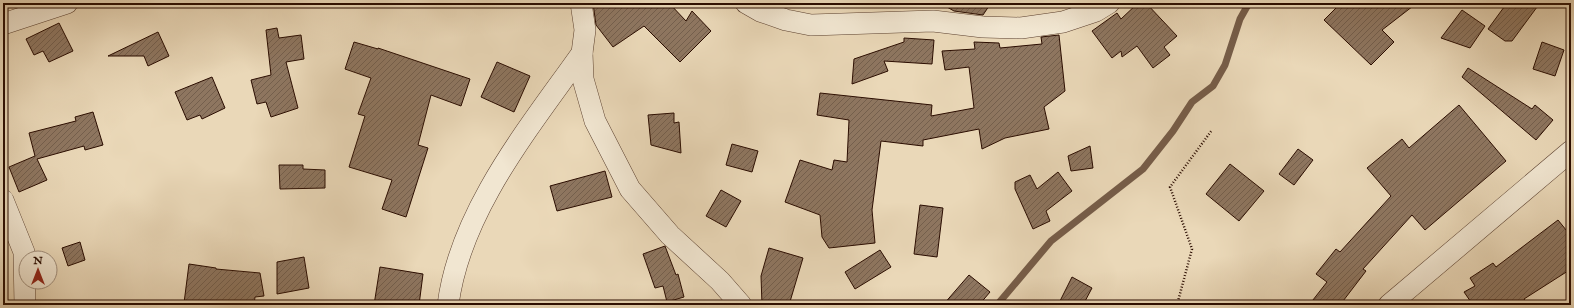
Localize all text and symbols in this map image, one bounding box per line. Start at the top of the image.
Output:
north arrow [18,250,58,290]
text: N [32,254,43,268]

